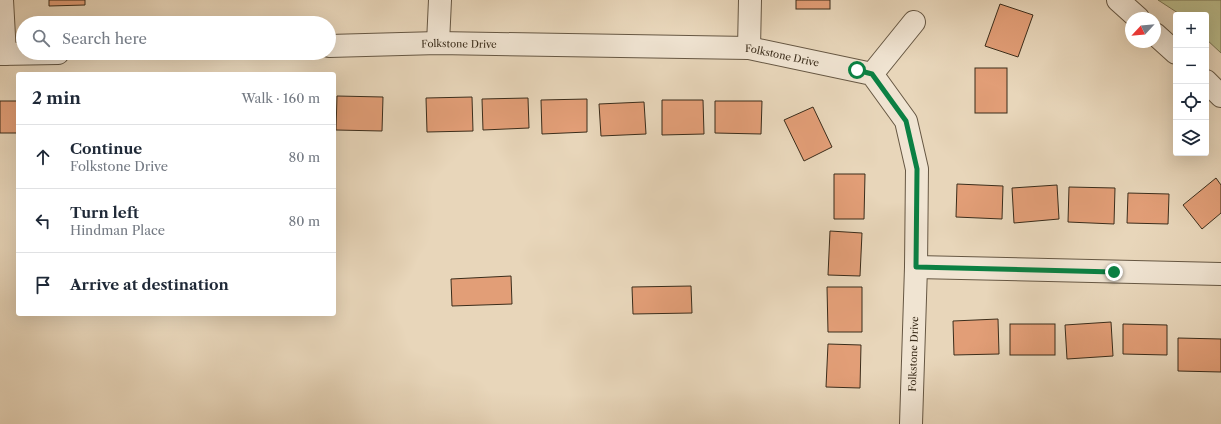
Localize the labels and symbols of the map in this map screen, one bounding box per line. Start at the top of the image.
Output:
north arrow [1125,12,1161,48]
street label: Folkstone Drive [421,37,497,51]
street label: Folkstone Drive [745,42,821,70]
route start [848,61,866,79]
route end [1105,263,1123,281]
street label: Folkstone Drive [906,316,921,392]

